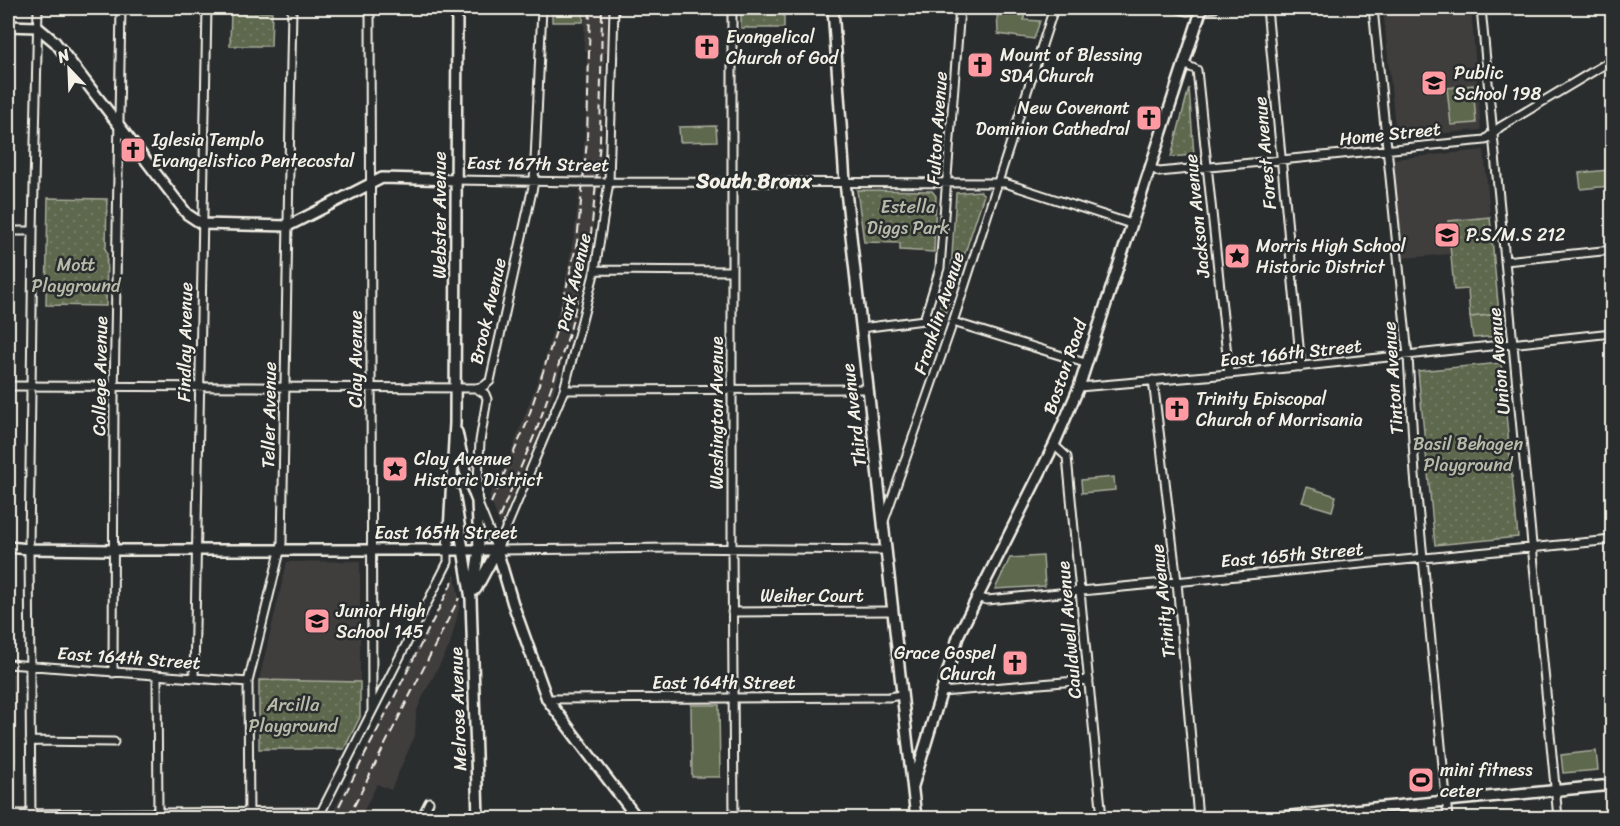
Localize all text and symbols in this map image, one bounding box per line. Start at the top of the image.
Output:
place label: Evangelical Church of God [726,21,840,74]
church icon: Evangelical Church of God [692,32,722,62]
north arrow [39,39,99,99]
place label: Mount of Blessing SDA Church [1000,39,1142,92]
text: N [52,40,75,72]
church icon: Mount of Blessing SDA Church [965,50,995,80]
place label: Public School 198 [1454,57,1542,110]
school or university icon: Public School 198 [1419,68,1449,98]
street label: Fulton Avenue [917,70,957,186]
place label: New Covenant Dominion Cathedral [976,92,1131,145]
street label: Forest Avenue [1244,95,1286,211]
church icon: New Covenant Dominion Cathedral [1134,103,1164,133]
street label: Home Street [1338,113,1443,155]
place label: Iglesia Templo Evangelistico Pentecostal [151,124,355,177]
church icon: Iglesia Templo Evangelistico Pentecostal [118,135,148,165]
street label: East 167th Street [467,147,610,181]
street label: Webster Avenue [424,151,456,279]
street label: Jackson Avenue [1175,152,1220,281]
district label: South Bronx [695,162,813,200]
park label: Estella Diggs Park [867,191,950,244]
place label: P.S/M.S 212 [1466,219,1565,251]
school or university icon: P.S/M.S 212 [1432,220,1462,250]
street label: Park Avenue [547,230,601,334]
place label: Morris High School Historic District [1256,230,1407,283]
place icon: Morris High School Historic District [1222,241,1252,271]
street label: Franklin Avenue [904,247,974,379]
park label: Mott Playground [32,249,122,302]
street label: Brook Avenue [460,254,516,368]
street label: Findlay Avenue [168,282,202,402]
street label: Union Avenue [1478,306,1520,416]
street label: Clay Avenue [340,310,372,408]
street label: Boston Road [1034,314,1097,419]
street label: College Avenue [83,316,117,436]
street label: Tinton Avenue [1373,320,1413,436]
street label: East 166th Street [1219,330,1364,376]
street label: Washington Avenue [701,336,733,490]
street label: Teller Avenue [252,361,286,469]
street label: Third Avenue [832,361,876,469]
place label: Trinity Episcopal Church of Morrisania [1196,383,1363,436]
church icon: Trinity Episcopal Church of Morrisania [1162,394,1192,424]
park label: Basil Behagen Playground [1413,428,1523,481]
place label: Clay Avenue Historic District [414,443,544,496]
place icon: Clay Avenue Historic District [380,454,410,484]
street label: East 165th Street [374,517,518,549]
street label: East 165th Street [1219,533,1365,577]
street label: Trinity Avenue [1141,543,1185,659]
street label: Cauldwell Avenue [1047,560,1091,700]
street label: Weiher Court [760,580,864,612]
place label: Junior High School 145 [335,595,426,648]
school or university icon: Junior High School 145 [302,606,332,636]
street label: East 164th Street [56,637,202,679]
place label: Grace Gospel Church [894,637,997,690]
street label: Melrose Avenue [440,646,476,771]
church icon: Grace Gospel Church [1000,648,1030,678]
street label: East 164th Street [652,667,796,699]
park label: Arcilla Playground [249,689,339,742]
place label: mini fitness ceter [1440,754,1533,807]
sports icon: mini fitness ceter [1406,765,1436,795]

